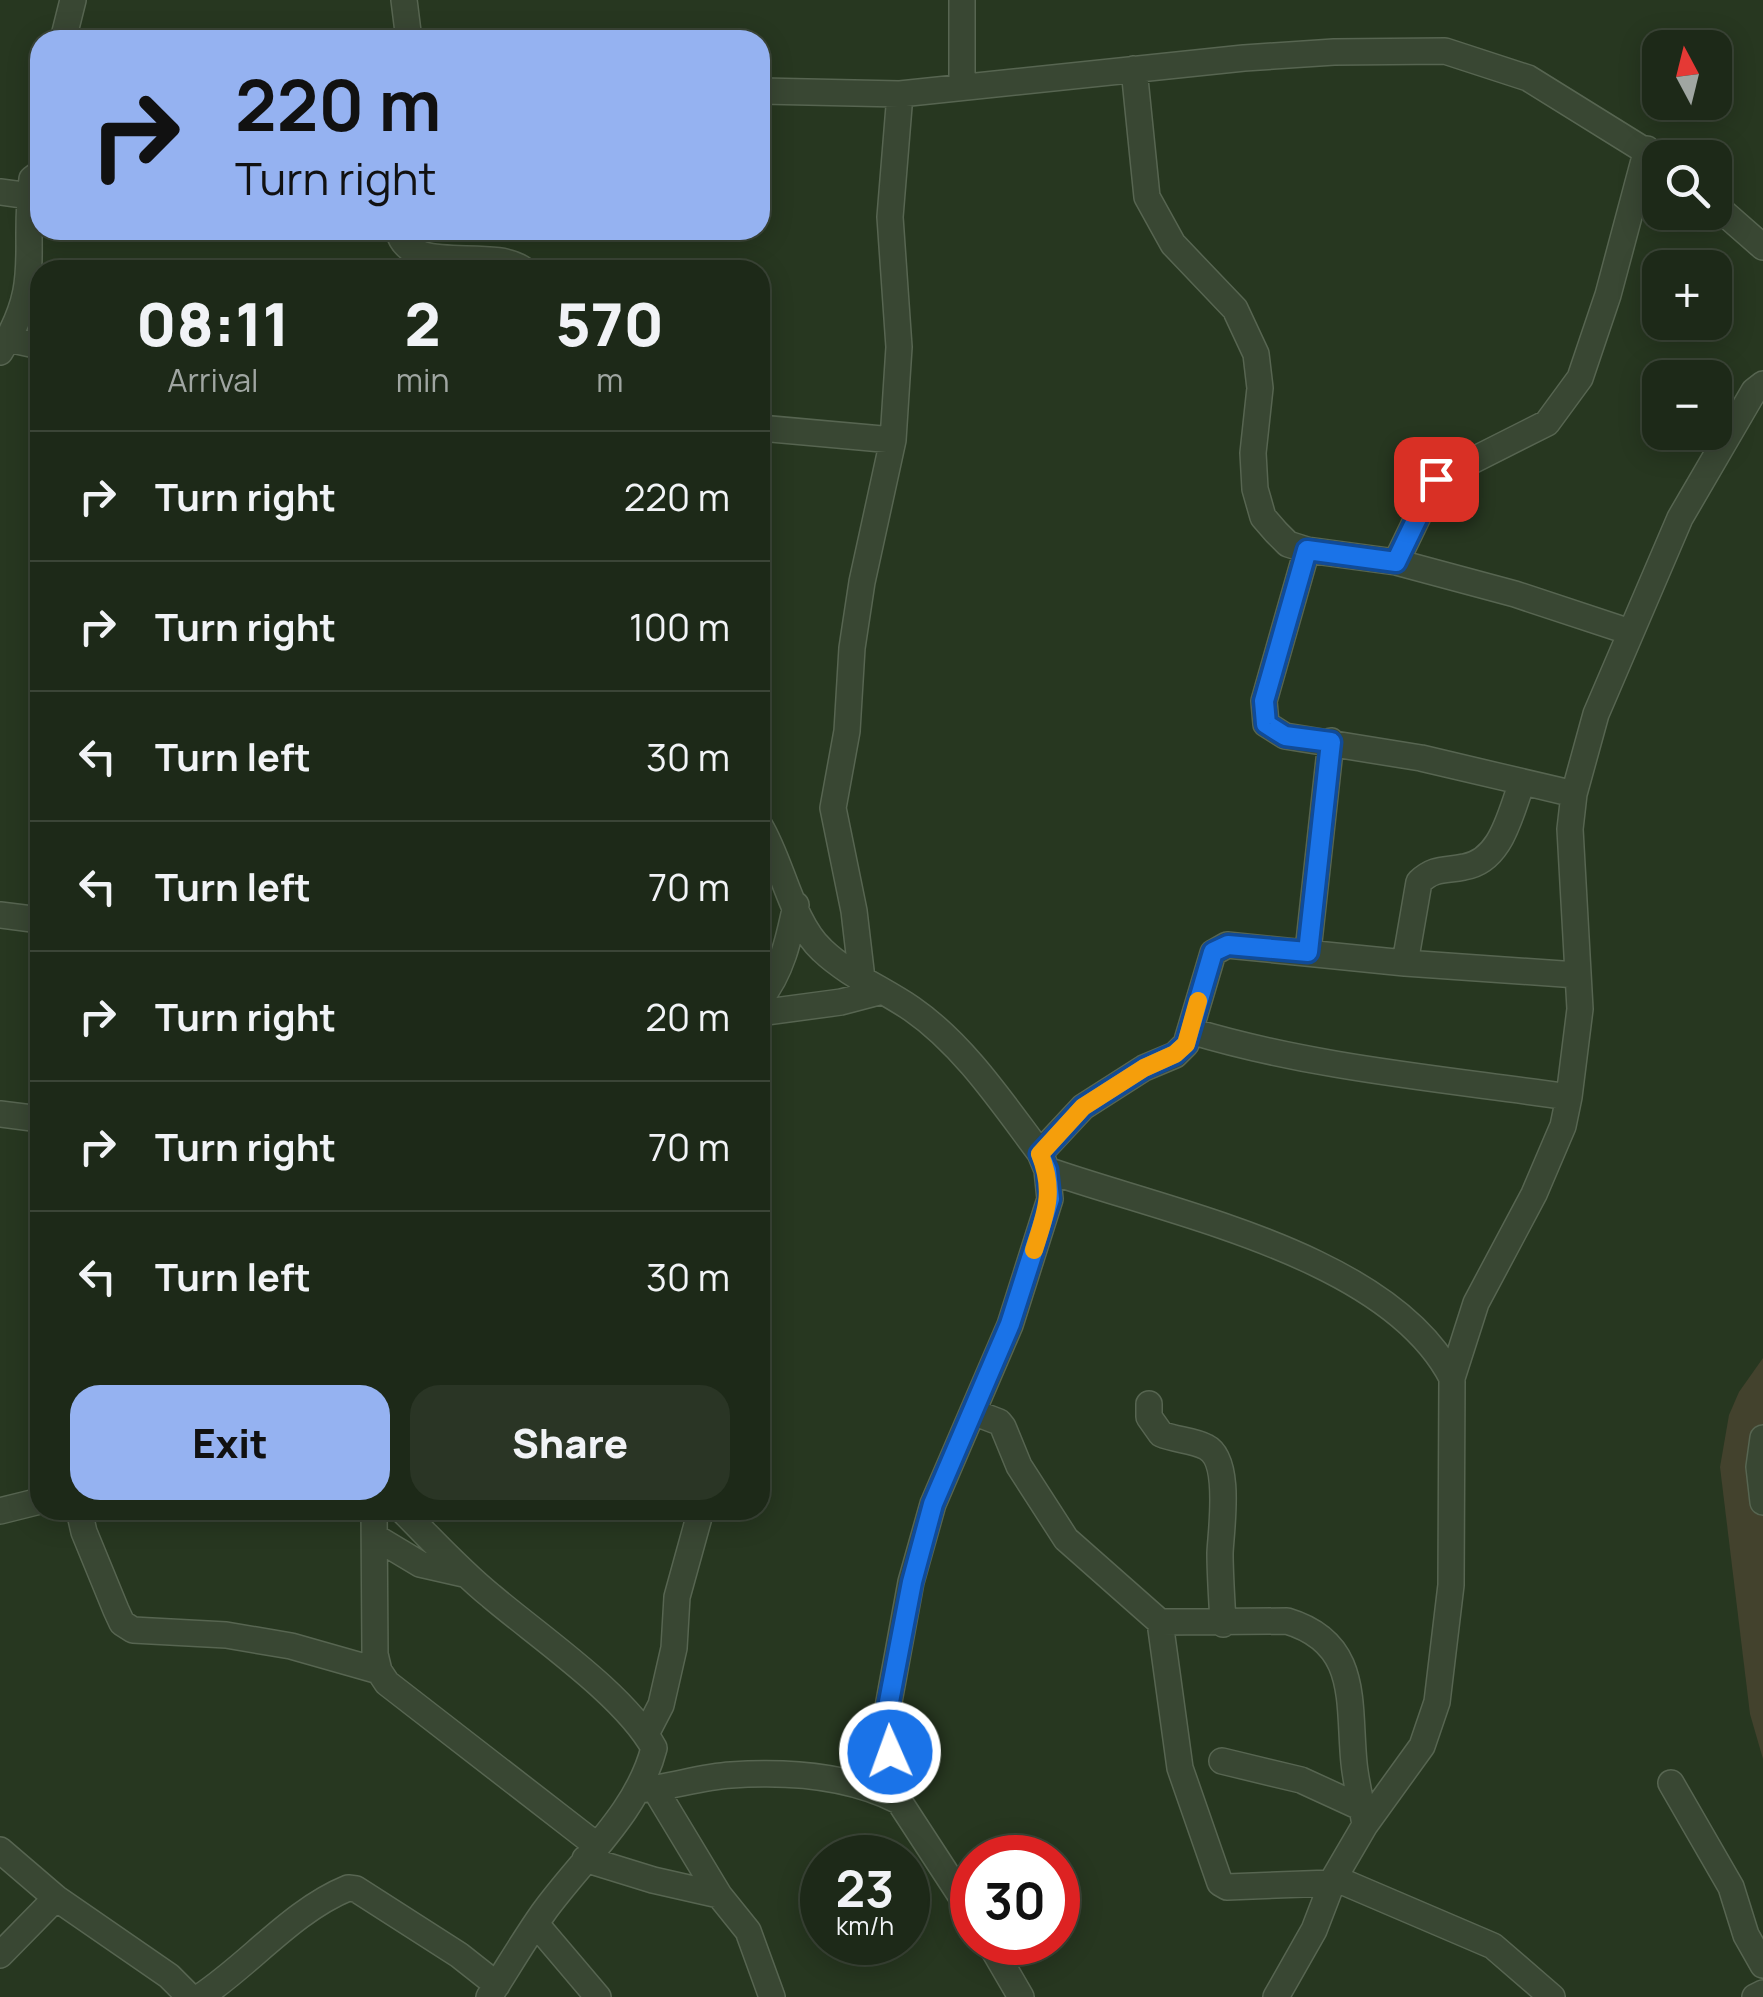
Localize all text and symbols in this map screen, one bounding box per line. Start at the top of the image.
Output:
north arrow [1642,30,1732,120]
map controls [1642,30,1732,450]
text: 220 m [235,56,441,152]
icon: right [70,70,200,200]
button: search [1642,140,1732,230]
text: Turn right [235,147,436,209]
button: + [1642,250,1732,340]
text: 08:11 [136,282,290,364]
text: 2 [405,282,441,364]
text: 570 [556,282,664,364]
text: Arrival [167,358,259,402]
text: min [396,358,449,402]
text: m [596,358,623,402]
button: − [1642,360,1732,450]
pin [1394,437,1479,522]
icon: arrive [1409,452,1464,507]
icon: right [70,469,125,524]
text: Turn right [155,470,336,522]
text: 220 m [624,470,730,522]
icon: right [70,599,125,654]
text: Turn right [155,600,336,652]
text: 100 m [629,600,730,652]
icon: left [70,729,125,784]
text: Turn left [155,730,311,782]
text: 30 m [646,730,730,782]
icon: left [70,859,125,914]
text: Turn left [155,860,311,912]
text: 70 m [648,860,730,912]
icon: right [70,989,125,1044]
text: Turn right [155,990,336,1042]
text: 20 m [645,990,730,1042]
icon: right [70,1119,125,1174]
text: Turn right [155,1120,336,1172]
text: 70 m [648,1120,730,1172]
icon: left [70,1249,125,1304]
text: Turn left [155,1250,311,1302]
text: 30 m [646,1250,730,1302]
button: Exit [70,1385,390,1500]
button: Share [410,1385,730,1500]
position arrow [838,1700,942,1804]
speed limit sign: 30 [950,1835,1080,1965]
text: 23 [836,1854,894,1922]
text: km/h [836,1908,894,1943]

